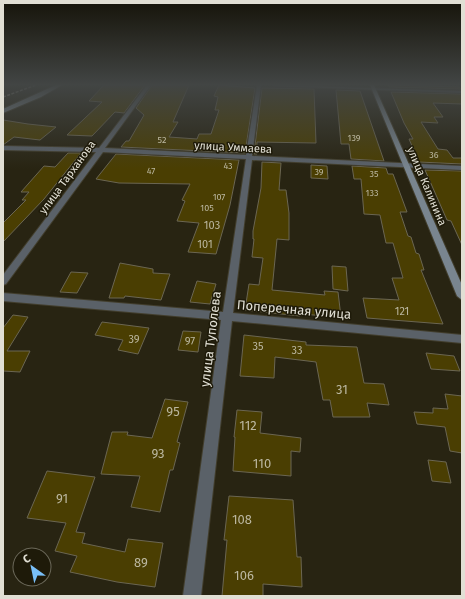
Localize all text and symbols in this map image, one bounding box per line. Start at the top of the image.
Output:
house number: 139 [347,133,361,143]
house number: 52 [158,135,166,145]
street label: улица Тарханова [36,138,98,216]
street label: улица Уммаева [194,139,272,156]
street label: улица Калинина [404,145,449,228]
house number: 36 [429,150,439,160]
house number: 43 [223,161,233,171]
house number: 47 [147,166,155,176]
house number: 39 [314,167,324,177]
house number: 35 [369,169,379,179]
house number: 133 [366,188,378,198]
house number: 107 [213,192,225,202]
house number: 105 [200,203,214,213]
house number: 103 [204,219,220,232]
house number: 101 [197,238,213,251]
street label: улица Туполева [197,290,224,388]
street label: Поперечная улица [236,297,352,322]
house number: 121 [395,305,409,318]
house number: 39 [128,333,140,346]
house number: 97 [185,335,195,348]
house number: 35 [253,340,264,353]
house number: 33 [292,344,302,357]
house number: 31 [336,382,348,397]
house number: 95 [166,404,180,419]
house number: 112 [239,418,257,433]
house number: 93 [151,446,165,461]
house number: 110 [253,456,271,471]
house number: 91 [56,491,68,506]
house number: 108 [232,512,252,527]
north arrow [12,547,52,587]
text: С [21,551,34,566]
house number: 89 [134,555,148,570]
house number: 106 [234,568,254,583]

